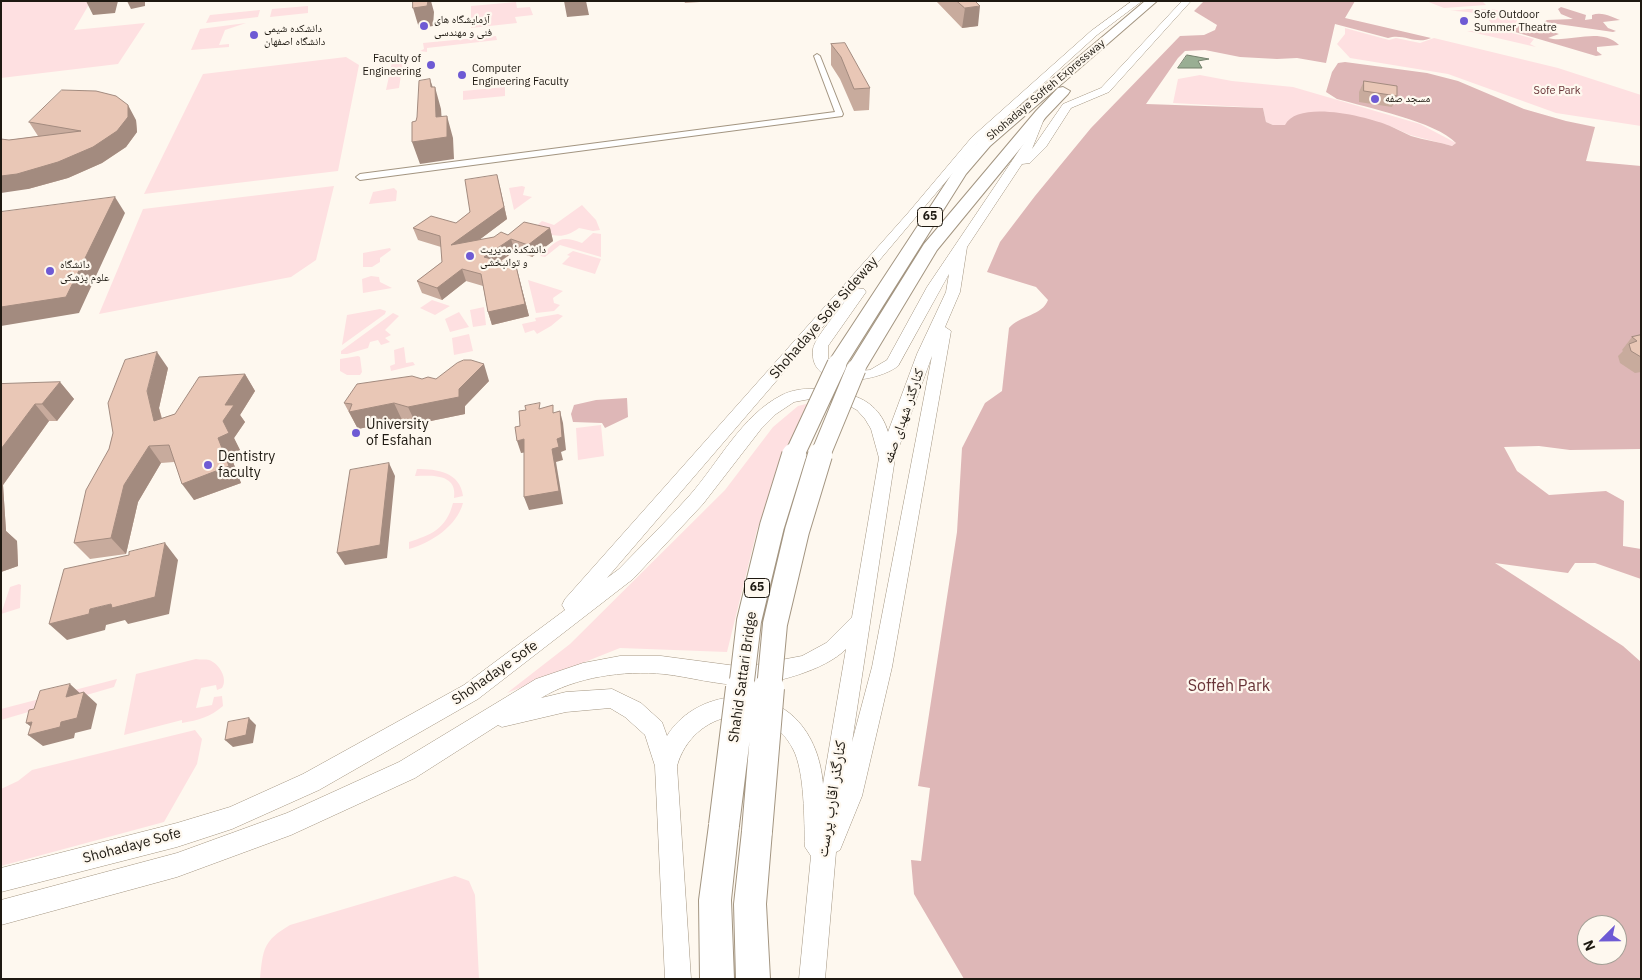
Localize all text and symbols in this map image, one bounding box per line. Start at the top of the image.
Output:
place label: Sofe Outdoor Summer Theatre [1474,8,1557,34]
place label: آزمایشگاه های فنی و مهندسی [434,13,492,39]
marker: Sofe Outdoor Summer Theatre [1458,15,1470,27]
marker: آزمایشگاه های فنی و مهندسی [418,20,430,32]
place label: دانشکده شیمی دانشگاه اصفهان [264,22,325,48]
marker: دانشکده شیمی دانشگاه اصفهان [248,29,260,41]
street label: Shohadaye Soffeh Expressway [984,37,1108,143]
place label: Faculty of Engineering [363,52,421,78]
marker: Faculty of Engineering [425,59,437,71]
place label: Computer Engineering Faculty [472,62,569,88]
marker: Computer Engineering Faculty [456,69,468,81]
park label: Sofe Park [1534,84,1580,98]
place label: مسجد صفه [1385,92,1430,106]
marker: مسجد صفه [1369,93,1381,105]
road number: 65 [918,208,942,226]
place label: دانشکدهٔ مدیریت و توانبخشی [480,243,546,269]
marker: دانشکدهٔ مدیریت و توانبخشی [464,250,476,262]
street label: Shohadaye Sofe Sideway [766,253,882,383]
place label: دانشگاه علوم پزشکی [60,258,109,284]
marker: دانشگاه علوم پزشکی [44,265,56,277]
street label: کنارگذر شهدای صفه [880,366,928,466]
place label: University of Esfahan [366,417,432,450]
marker: University of Esfahan [350,427,362,439]
place label: Dentistry faculty [218,449,275,482]
marker: Dentistry faculty [202,459,214,471]
road number: 65 [744,578,770,598]
street label: Shahid Sattari Bridge [725,610,761,744]
street label: Shohadaye Sofe [449,637,541,709]
park label: Soffeh Park [1188,676,1270,696]
street label: کنارگذر اقارب پرست [813,739,851,859]
street label: Shohadaye Sofe [81,825,183,867]
north arrow [1577,915,1627,965]
text: N [1579,937,1599,954]

